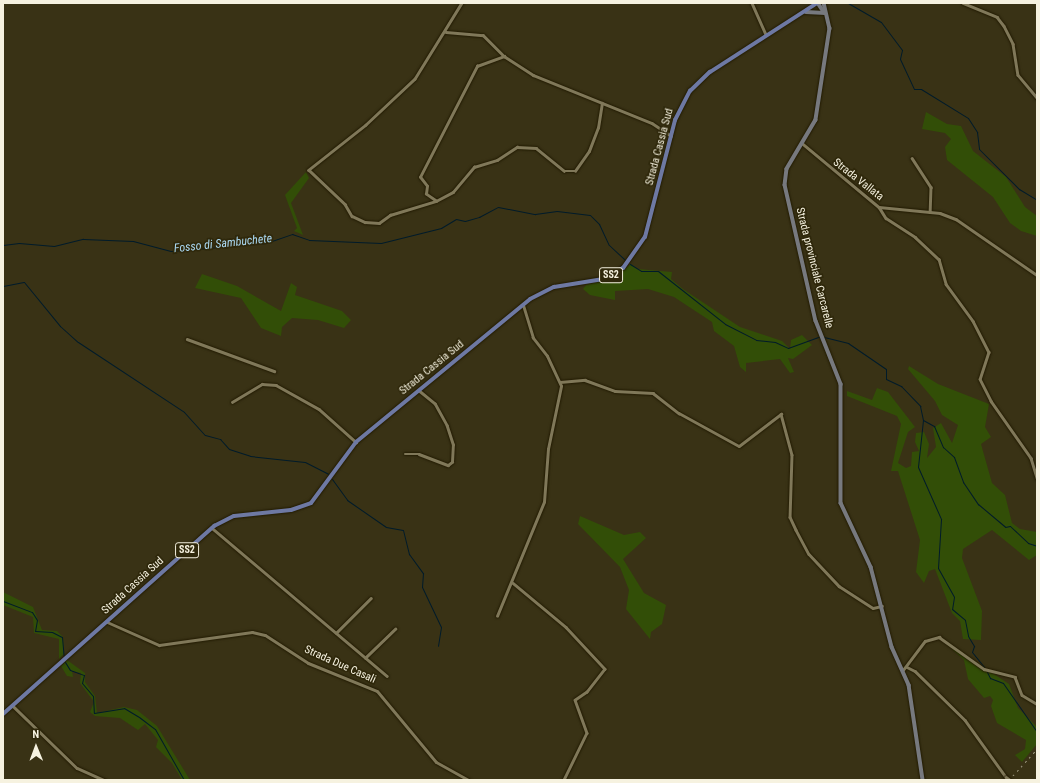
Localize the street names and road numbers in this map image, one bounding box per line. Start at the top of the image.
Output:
street label: Strada Cassia Sud [643,107,677,187]
street label: Strada Vallata [830,156,886,204]
street label: Strada provinciale Carcarelle [793,206,835,330]
road number: SS2 [599,267,623,283]
street label: Strada Cassia Sud [397,338,467,398]
road number: SS2 [175,542,199,558]
street label: Strada Cassia Sud [99,555,167,617]
street label: Strada Due Casali [302,643,378,687]

